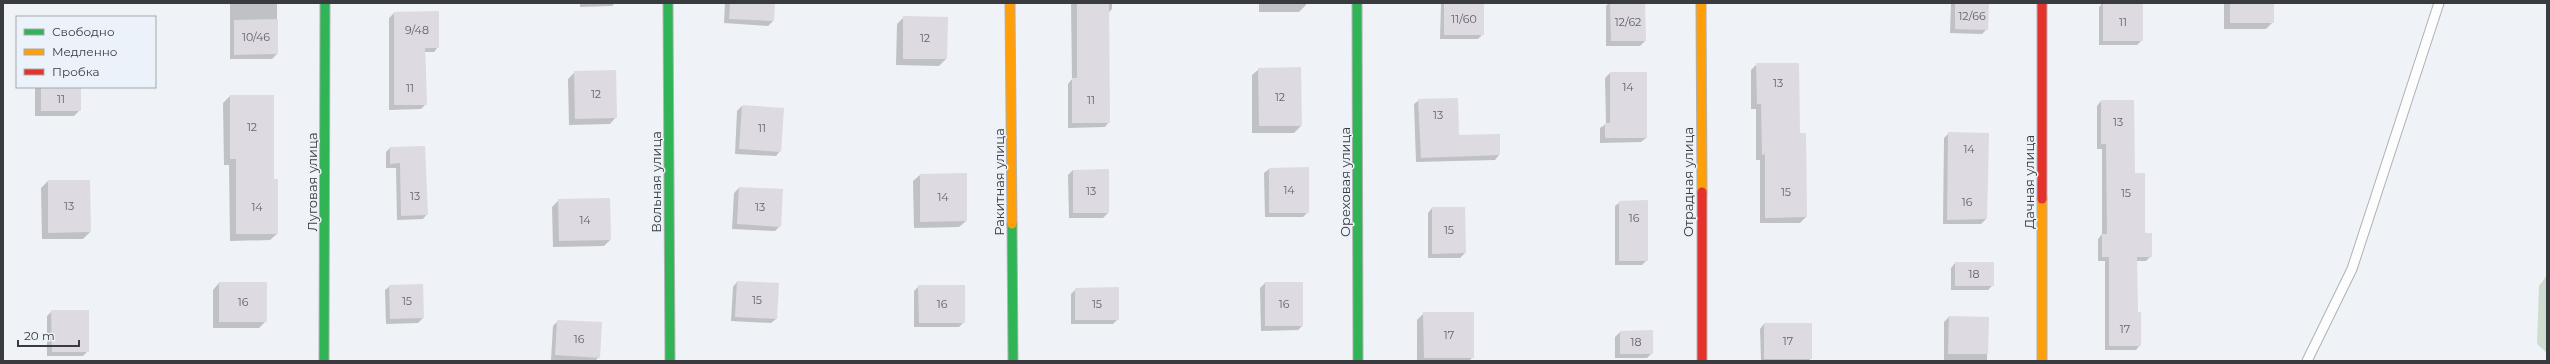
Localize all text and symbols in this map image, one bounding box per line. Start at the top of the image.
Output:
house number: 12/66 [1958,9,1986,23]
house number: 11/60 [1451,12,1477,26]
house number: 12/62 [1615,15,1641,29]
house number: 11 [2119,15,2127,29]
legend [16,16,156,88]
house number: 9/48 [405,23,429,37]
text: Свободно [52,24,115,39]
house number: 10/46 [242,30,270,44]
house number: 12 [920,31,930,45]
text: Медленно [52,44,118,59]
text: Пробка [52,64,100,79]
house number: 13 [1773,76,1783,90]
house number: 14 [1622,80,1634,94]
house number: 11 [406,81,414,95]
house number: 12 [591,87,601,101]
house number: 12 [1275,90,1285,104]
house number: 11 [57,92,65,106]
house number: 11 [1087,93,1095,107]
house number: 13 [1433,108,1443,122]
house number: 13 [2113,115,2123,129]
house number: 12 [247,120,257,134]
house number: 11 [758,121,766,135]
street label: Ореховая улица [1337,127,1353,237]
street label: Отрадная улица [1680,127,1696,237]
street label: Ракитная улица [991,128,1007,236]
street label: Вольная улица [648,131,664,233]
street label: Луговая улица [304,133,320,231]
street label: Дачная улица [2021,135,2037,229]
house number: 14 [1963,142,1975,156]
house number: 14 [1283,183,1295,197]
house number: 13 [1086,184,1096,198]
house number: 15 [1781,185,1791,199]
house number: 15 [2121,186,2131,200]
house number: 13 [410,189,420,203]
house number: 14 [937,190,949,204]
house number: 16 [1962,195,1973,209]
house number: 13 [64,199,74,213]
house number: 14 [251,200,263,214]
house number: 13 [755,200,765,214]
house number: 16 [1629,211,1640,225]
house number: 14 [579,213,591,227]
house number: 15 [1444,223,1454,237]
house number: 18 [1969,267,1980,281]
house number: 15 [752,293,762,307]
house number: 15 [402,294,412,308]
house number: 16 [238,295,249,309]
house number: 16 [937,297,948,311]
house number: 15 [1092,297,1102,311]
house number: 16 [1279,297,1290,311]
scale bar [18,322,79,348]
house number: 17 [2120,322,2130,336]
text: 20 m [24,328,55,343]
house number: 17 [1444,328,1454,342]
house number: 16 [574,332,585,346]
house number: 17 [1783,334,1793,348]
house number: 18 [1631,335,1642,349]

